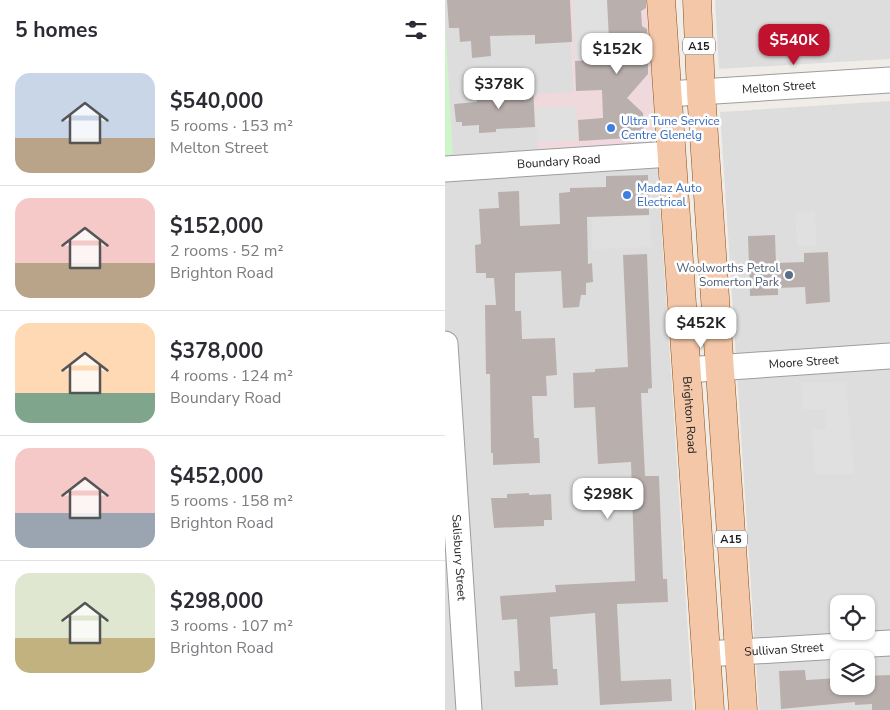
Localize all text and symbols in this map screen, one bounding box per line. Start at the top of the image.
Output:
text: 5 homes [15,16,98,44]
icon: filters [402,16,430,44]
pin: $540K [759,23,829,66]
text: $540K [769,29,819,51]
pin: $152K [582,32,652,75]
road number: A15 [683,37,715,54]
text: $152K [592,38,642,60]
pin: $378K [464,68,534,110]
text: $378K [474,73,524,95]
street label: Melton Street [742,77,817,97]
text: $540,000 [170,87,263,115]
icon: home [55,93,115,153]
place label: Ultra Tune Service Centre Glenelg [621,113,720,143]
text: 5 rooms · 153 m² [170,115,293,137]
marker: Ultra Tune Service Centre Glenelg [605,122,617,134]
text: Melton Street [170,137,268,159]
street label: Boundary Road [516,151,601,172]
place label: Madaz Auto Electrical [637,180,702,210]
marker: Madaz Auto Electrical [621,189,633,201]
text: $152,000 [170,212,263,240]
icon: home [55,218,115,278]
text: 2 rooms · 52 m² [170,240,283,262]
place label: Woolworths Petrol Somerton Park [676,260,780,290]
text: Brighton Road [170,262,274,284]
marker: Woolworths Petrol Somerton Park [783,269,795,281]
pin: $452K [666,306,736,349]
text: $452K [676,312,726,334]
text: $378,000 [170,337,263,365]
icon: home [55,343,115,403]
street label: Moore Street [768,351,840,372]
text: 4 rooms · 124 m² [170,365,293,387]
street label: Brighton Road [679,376,700,454]
text: Boundary Road [170,387,281,409]
text: $452,000 [170,462,263,490]
icon: home [55,468,115,528]
pin: $298K [573,478,643,520]
text: $298K [583,483,633,505]
text: 5 rooms · 158 m² [170,490,293,512]
text: Brighton Road [170,512,274,534]
street label: Salisbury Street [448,514,470,602]
road number: A15 [715,530,747,548]
text: $298,000 [170,587,263,615]
icon: home [55,593,115,653]
map controls [830,595,875,695]
button: locate [830,595,875,640]
text: 3 rooms · 107 m² [170,615,293,637]
text: Brighton Road [170,637,274,659]
street label: Sullivan Street [744,639,825,660]
button: layers [830,650,875,695]

